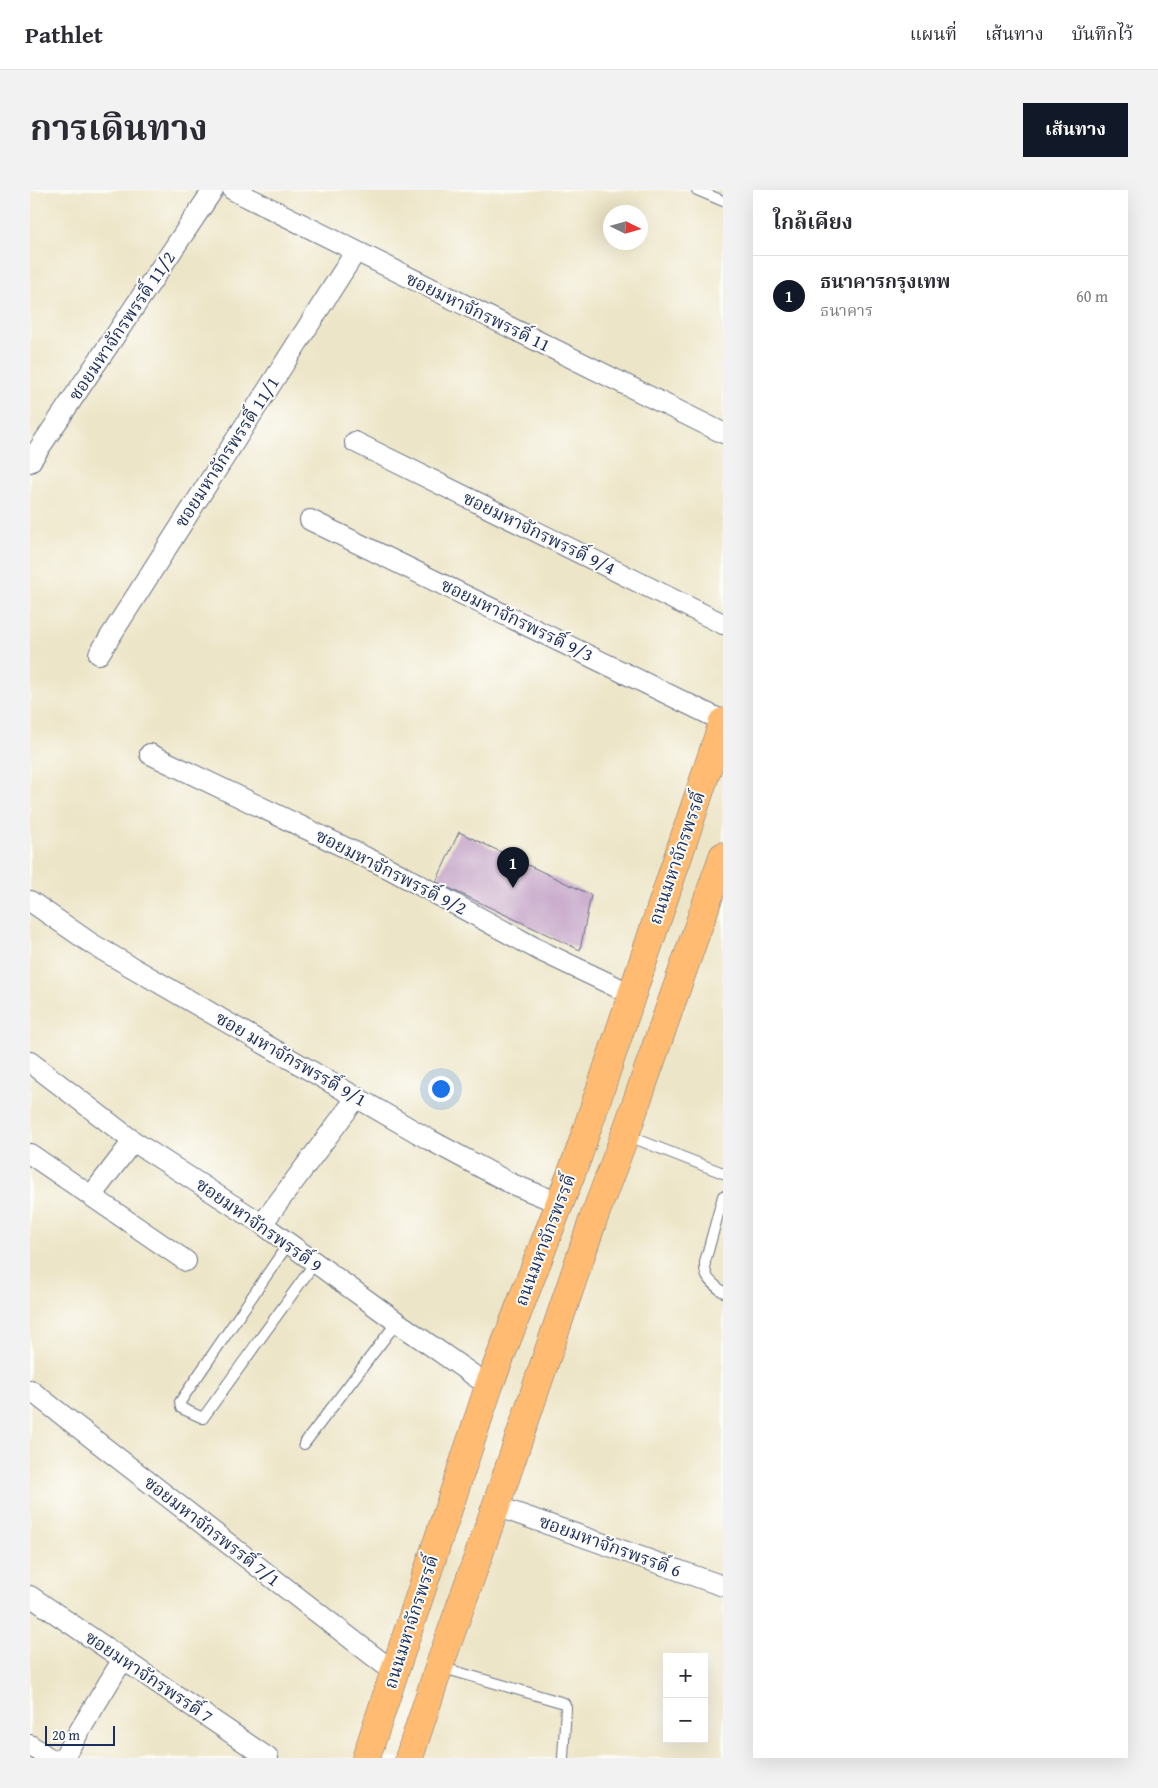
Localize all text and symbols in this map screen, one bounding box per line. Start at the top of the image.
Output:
text: Pathlet [25,17,103,52]
text: แผนที่ [910,20,957,47]
text: เส้นทาง [985,20,1044,47]
text: บันทึกไว้ [1072,20,1133,47]
text: การเดินทาง [30,102,208,153]
button: เส้นทาง [1023,103,1128,157]
north arrow [603,205,648,250]
text: ใกล้เคียง [773,206,853,237]
street label: ซอยมหาจักรพรรดิ์ 11/2 [61,246,182,406]
street label: ซอยมหาจักรพรรดิ์ 11 [401,265,555,358]
text: ธนาคารกรุงเทพ [820,267,950,295]
text: 1 [785,284,793,308]
text: 60 m [1076,284,1108,308]
text: ธนาคาร [820,298,873,322]
street label: ซอยมหาจักรพรรดิ์ 11/1 [168,371,286,533]
street label: ซอยมหาจักรพรรดิ์ 9/4 [458,484,620,581]
street label: ซอยมหาจักรพรรดิ์ 9/3 [436,571,598,668]
street label: ถนนมหาจักรพรรดิ์ [641,786,712,928]
street label: ซอยมหาจักรพรรดิ์ 9/2 [311,822,472,921]
pin: 1 [497,847,529,888]
street label: ซอย มหาจักรพรรดิ์ 9/1 [211,1004,372,1113]
your location [428,1076,454,1102]
street label: ถนนมหาจักรพรรดิ์ [507,1169,583,1310]
street label: ซอยมหาจักรพรรดิ์ 9 [190,1171,328,1278]
street label: ซอยมหาจักรพรรดิ์ 7/1 [138,1469,286,1592]
street label: ซอยมหาจักรพรรดิ์ 6 [535,1507,685,1584]
street label: ถนนมหาจักรพรรดิ์ [376,1550,445,1692]
street label: ซอยมหาจักรพรรดิ์ 7 [80,1624,219,1730]
map controls [663,1653,708,1743]
button: + [663,1653,708,1698]
button: − [663,1698,708,1743]
scale bar [45,1723,115,1746]
text: 20 m [52,1725,80,1745]

